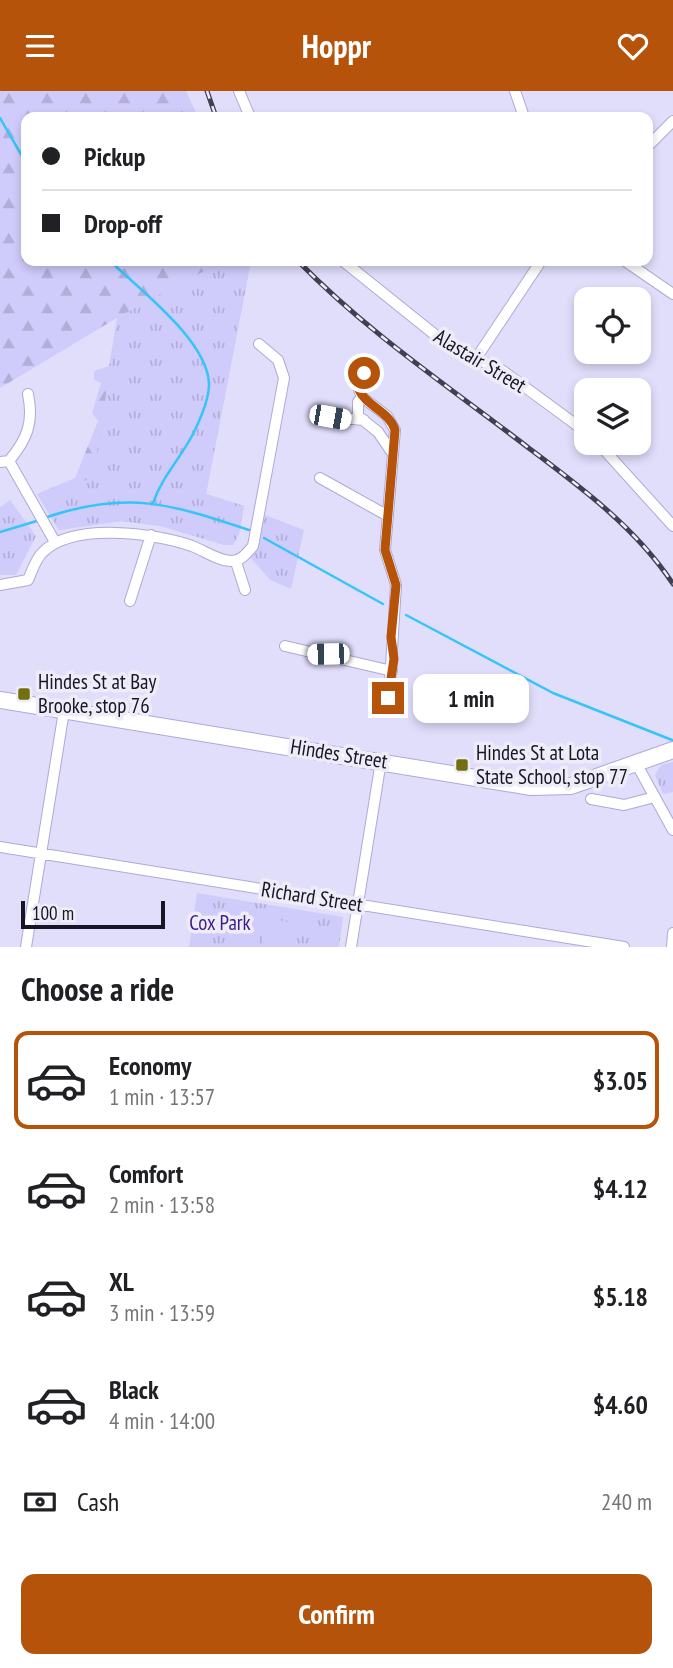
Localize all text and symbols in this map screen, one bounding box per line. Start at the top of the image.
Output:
text: Hoppr [302,25,371,67]
icon: menu [21,27,59,65]
icon: heart [614,27,652,65]
text: Pickup [84,140,145,173]
text: Drop-off [84,207,162,240]
map controls [574,287,651,455]
button: locate [574,287,651,364]
street label: Alastair Street [429,323,531,399]
route start [348,357,380,389]
button: layers [574,378,651,455]
car [308,403,353,431]
car [307,643,350,665]
place label: Hindes St at Bay Brooke, stop 76 [38,668,156,719]
callout: 1 min [412,673,528,723]
route end [372,682,404,714]
text: 1 min [448,684,494,713]
marker: Hindes St at Bay Brooke, stop 76 [16,686,32,702]
street label: Hindes Street [289,733,390,775]
place label: Hindes St at Lota State School, stop 77 [476,739,628,790]
marker: Hindes St at Lota State School, stop 77 [454,757,470,773]
street label: Richard Street [259,875,365,918]
scale bar [21,898,164,930]
text: 100 m [32,901,74,925]
park label: Cox Park [189,909,251,936]
text: Choose a ride [21,968,174,1010]
icon: car [25,1049,88,1112]
text: Economy [109,1049,191,1082]
text: $3.05 [593,1064,648,1097]
text: 1 min · 13:57 [109,1082,215,1111]
icon: car [25,1157,88,1220]
text: Comfort [109,1157,183,1190]
text: $4.12 [593,1172,648,1205]
text: 2 min · 13:58 [109,1190,215,1219]
icon: car [25,1265,88,1328]
text: XL [109,1265,134,1298]
text: $5.18 [593,1280,648,1313]
text: 3 min · 13:59 [109,1298,215,1327]
icon: car [25,1373,88,1436]
text: Black [109,1373,159,1406]
text: $4.60 [593,1388,648,1421]
text: 4 min · 14:00 [109,1406,215,1435]
icon: cash [21,1483,59,1521]
text: Cash [77,1485,119,1518]
text: 240 m [601,1487,652,1516]
button: Confirm [21,1574,652,1654]

